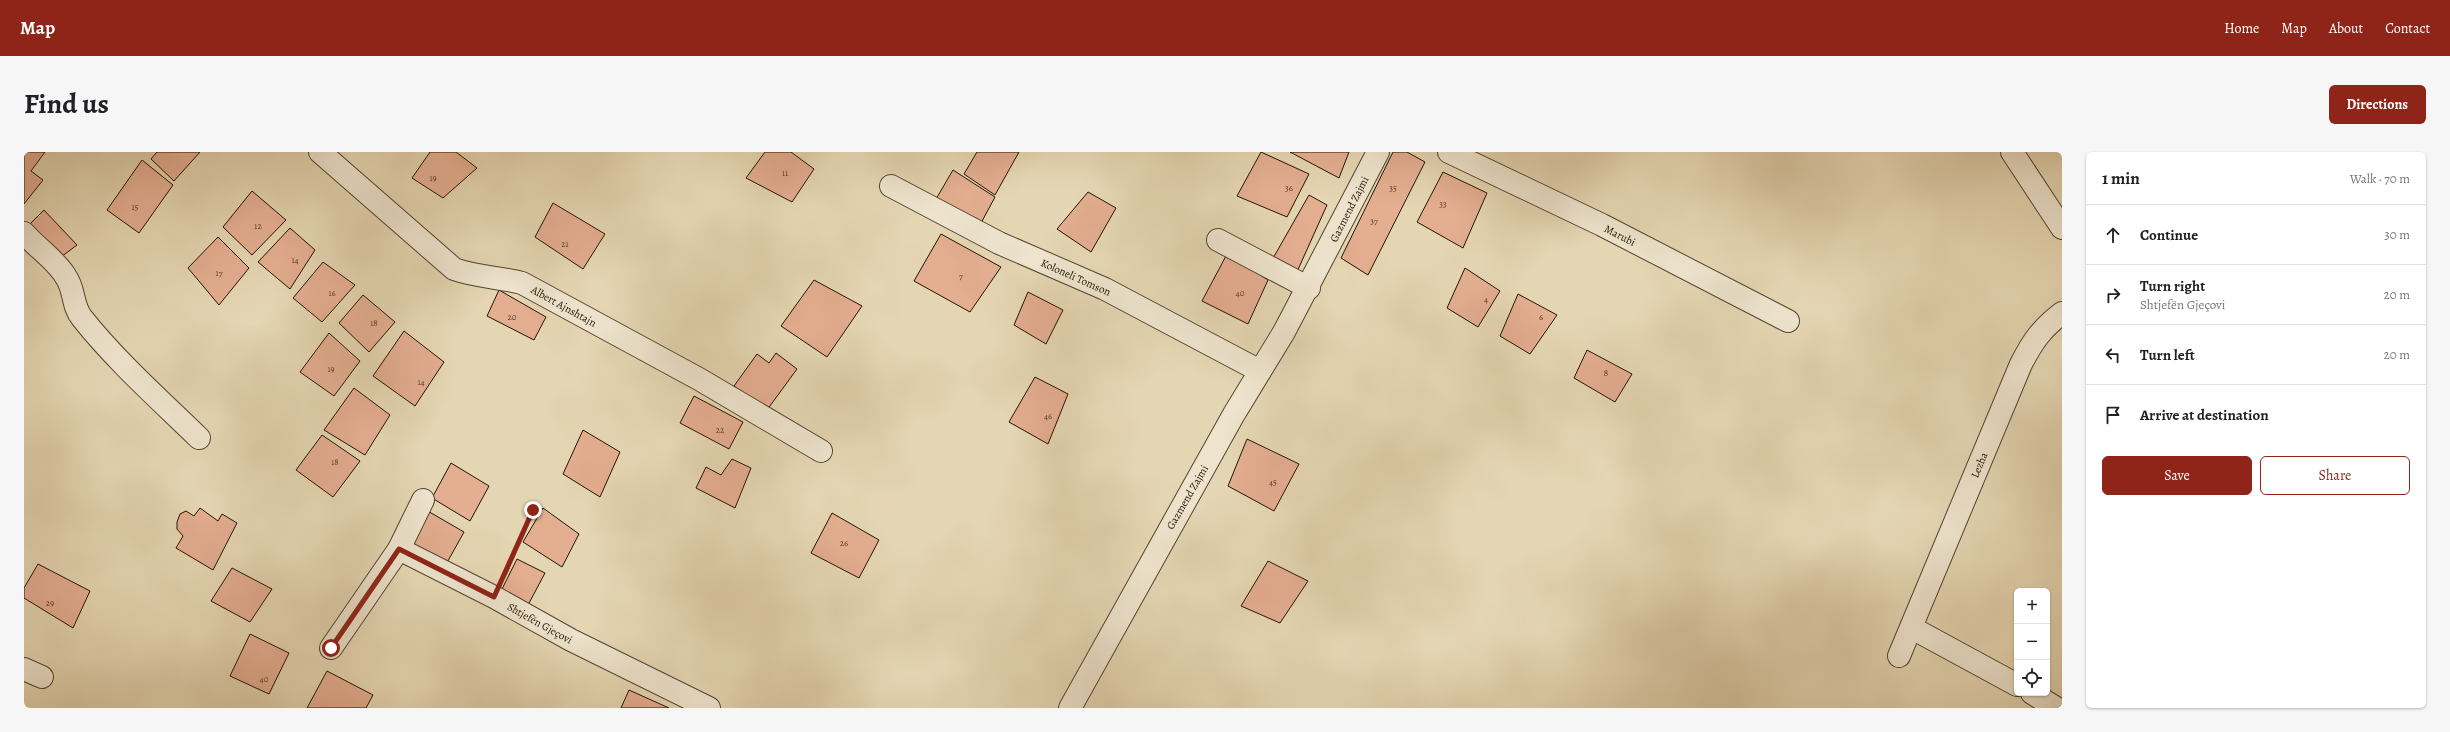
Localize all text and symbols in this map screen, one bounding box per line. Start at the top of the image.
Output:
text: Map [20,15,55,41]
text: Home [2224,19,2259,38]
text: Map [2281,19,2307,38]
text: About [2329,19,2363,38]
text: Contact [2385,19,2430,38]
text: Find us [24,85,109,123]
button: Directions [2329,85,2426,124]
house number: 11 [782,167,788,179]
text: 1 min [2102,167,2140,190]
text: Walk · 70 m [2350,170,2410,187]
house number: 19 [429,172,437,184]
street label: Gazmend Zajmi [1326,174,1372,245]
house number: 36 [1285,182,1293,194]
house number: 35 [1389,182,1397,194]
house number: 33 [1439,198,1447,210]
house number: 15 [132,201,139,213]
house number: 37 [1370,215,1378,227]
house number: 12 [254,220,262,232]
street label: Marubi [1602,221,1638,250]
icon: ahead [2102,224,2124,246]
text: Continue [2140,225,2198,245]
text: 30 m [2384,226,2410,243]
house number: 21 [561,238,569,250]
house number: 14 [291,254,299,266]
street label: Koloneli Tomson [1038,255,1113,300]
house number: 17 [216,267,223,279]
house number: 7 [959,270,963,282]
text: Turn right [2140,276,2205,296]
street label: Albert Ajnshtajn [528,282,599,331]
icon: right [2102,284,2124,306]
text: 20 m [2384,286,2410,303]
house number: 16 [328,287,336,299]
house number: 40 [1236,287,1245,299]
house number: 4 [1484,293,1488,305]
text: Shtjefën Gjeçovi [2140,296,2225,313]
house number: 20 [507,311,517,323]
house number: 6 [1539,311,1543,323]
house number: 18 [370,317,378,329]
icon: left [2102,344,2124,366]
text: Turn left [2140,345,2195,365]
text: 20 m [2384,346,2410,363]
house number: 19 [327,363,335,375]
house number: 8 [1604,367,1608,379]
house number: 14 [417,376,425,388]
icon: arrive [2102,404,2124,426]
text: Arrive at destination [2140,405,2269,425]
house number: 46 [1044,410,1052,422]
house number: 22 [716,424,725,436]
street label: Lezha [1967,449,1992,480]
house number: 18 [331,456,339,468]
button: Save [2102,456,2252,495]
button: Share [2260,456,2410,495]
street label: Gazmend Zajmi [1163,462,1212,532]
house number: 45 [1269,476,1277,488]
route end [524,501,542,519]
house number: 26 [840,537,848,549]
map controls [2014,588,2050,696]
button: + [2014,588,2050,624]
house number: 29 [46,597,54,609]
street label: Shtjefën Gjeçovi [505,599,575,648]
button: − [2014,624,2050,660]
route start [322,639,340,657]
button: locate [2014,660,2050,696]
house number: 40 [260,673,269,685]

